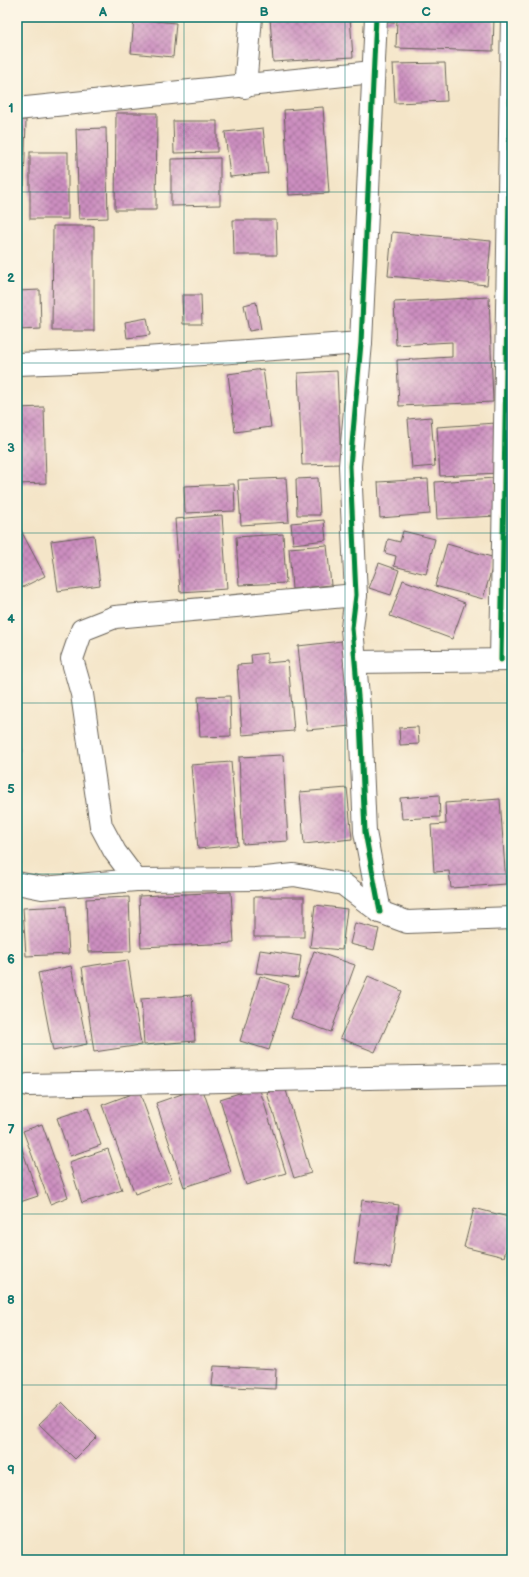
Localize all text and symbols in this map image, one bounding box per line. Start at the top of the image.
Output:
text: A [98,4,107,20]
text: B [259,4,269,20]
text: C [421,4,431,20]
text: 1 [8,100,14,116]
text: 2 [7,270,15,286]
text: 3 [7,440,15,456]
text: 4 [7,611,15,627]
text: 5 [7,781,15,797]
text: 6 [7,951,15,967]
text: 7 [7,1122,15,1138]
text: 8 [7,1292,15,1308]
text: 9 [7,1462,15,1478]

